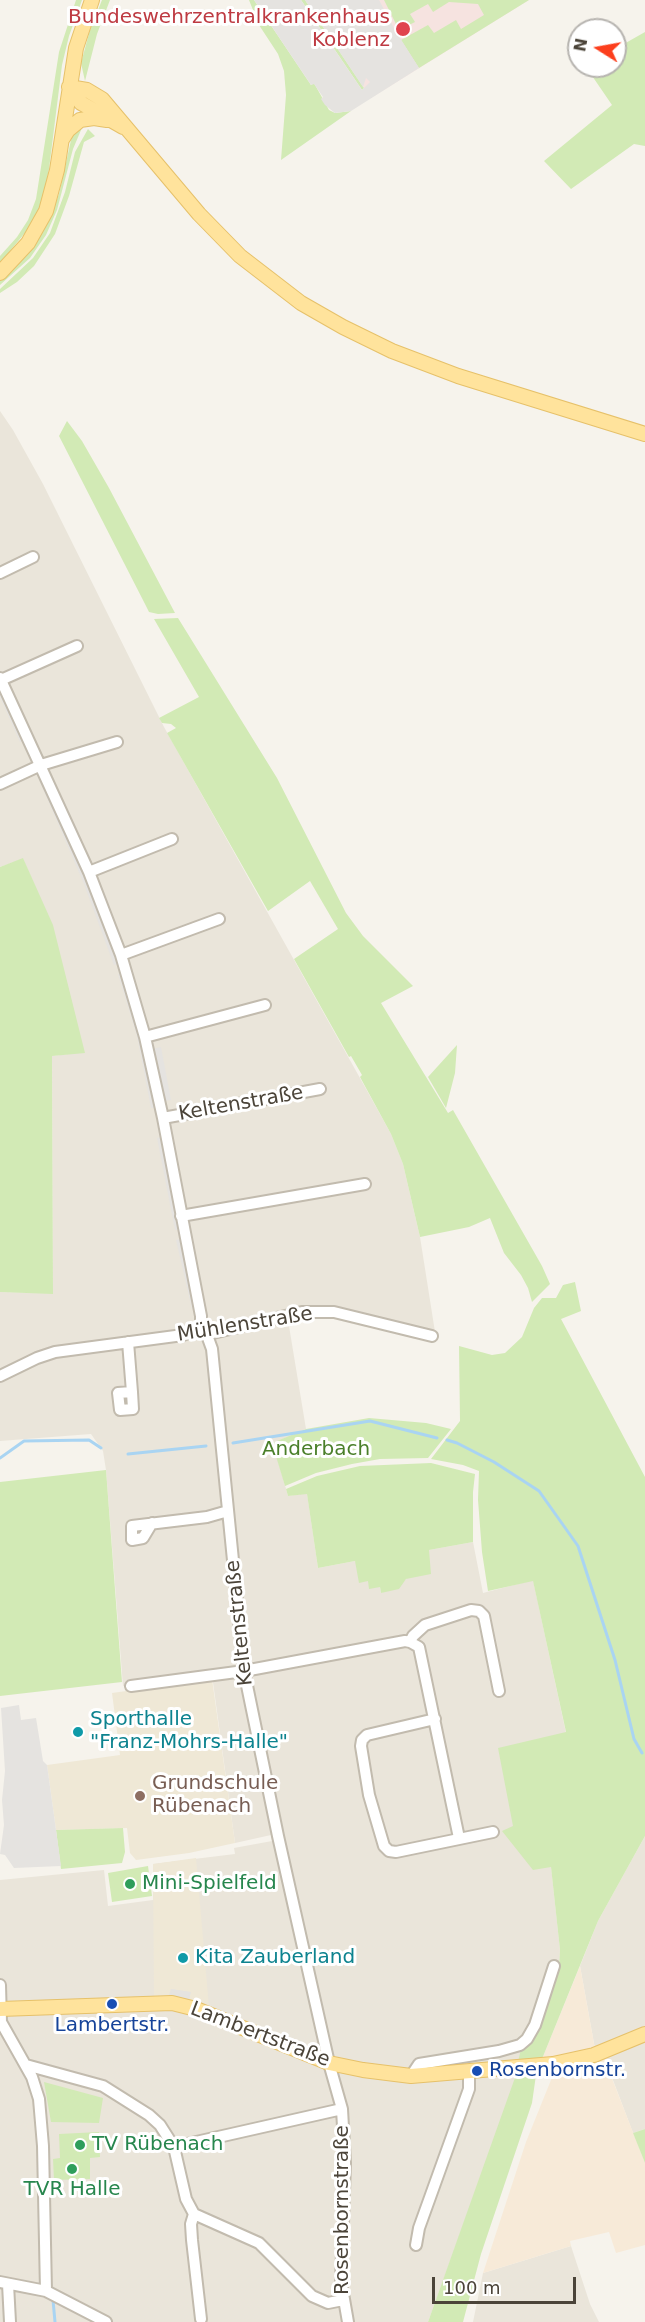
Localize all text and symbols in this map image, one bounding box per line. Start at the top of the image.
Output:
place label: Bundeswehrzentralkrankenhaus Koblenz [68,6,390,53]
north arrow [567,18,627,78]
marker: Bundeswehrzentralkrankenhaus Koblenz [394,20,412,38]
text: N [570,36,591,53]
street label: Keltenstraße [177,1081,305,1127]
street label: Mühlenstraße [176,1302,314,1348]
park label: Anderbach [262,1438,370,1462]
street label: Keltenstraße [221,1559,259,1687]
place label: Sporthalle "Franz-Mohrs-Halle" [90,1708,288,1755]
marker: Sporthalle "Franz-Mohrs-Halle" [71,1725,85,1739]
place label: Grundschule Rübenach [152,1772,278,1819]
marker: Grundschule Rübenach [133,1789,147,1803]
place label: Mini-Spielfeld [142,1872,277,1896]
marker: Mini-Spielfeld [123,1877,137,1891]
place label: Kita Zauberland [195,1946,355,1970]
marker: Kita Zauberland [176,1951,190,1965]
marker: Lambertstr. [105,1997,119,2011]
street label: Lambertstraße [187,1997,333,2073]
place label: Lambertstr. [55,2014,169,2038]
place label: Rosenbornstr. [489,2059,626,2083]
marker: Rosenbornstr. [470,2064,484,2078]
street label: Rosenbornstraße [331,2125,355,2295]
place label: TV Rübenach [92,2133,224,2157]
marker: TV Rübenach [73,2138,87,2152]
marker: TVR Halle [65,2162,79,2176]
place label: TVR Halle [24,2178,120,2202]
scale bar [435,2265,579,2303]
text: 100 m [443,2277,501,2298]

